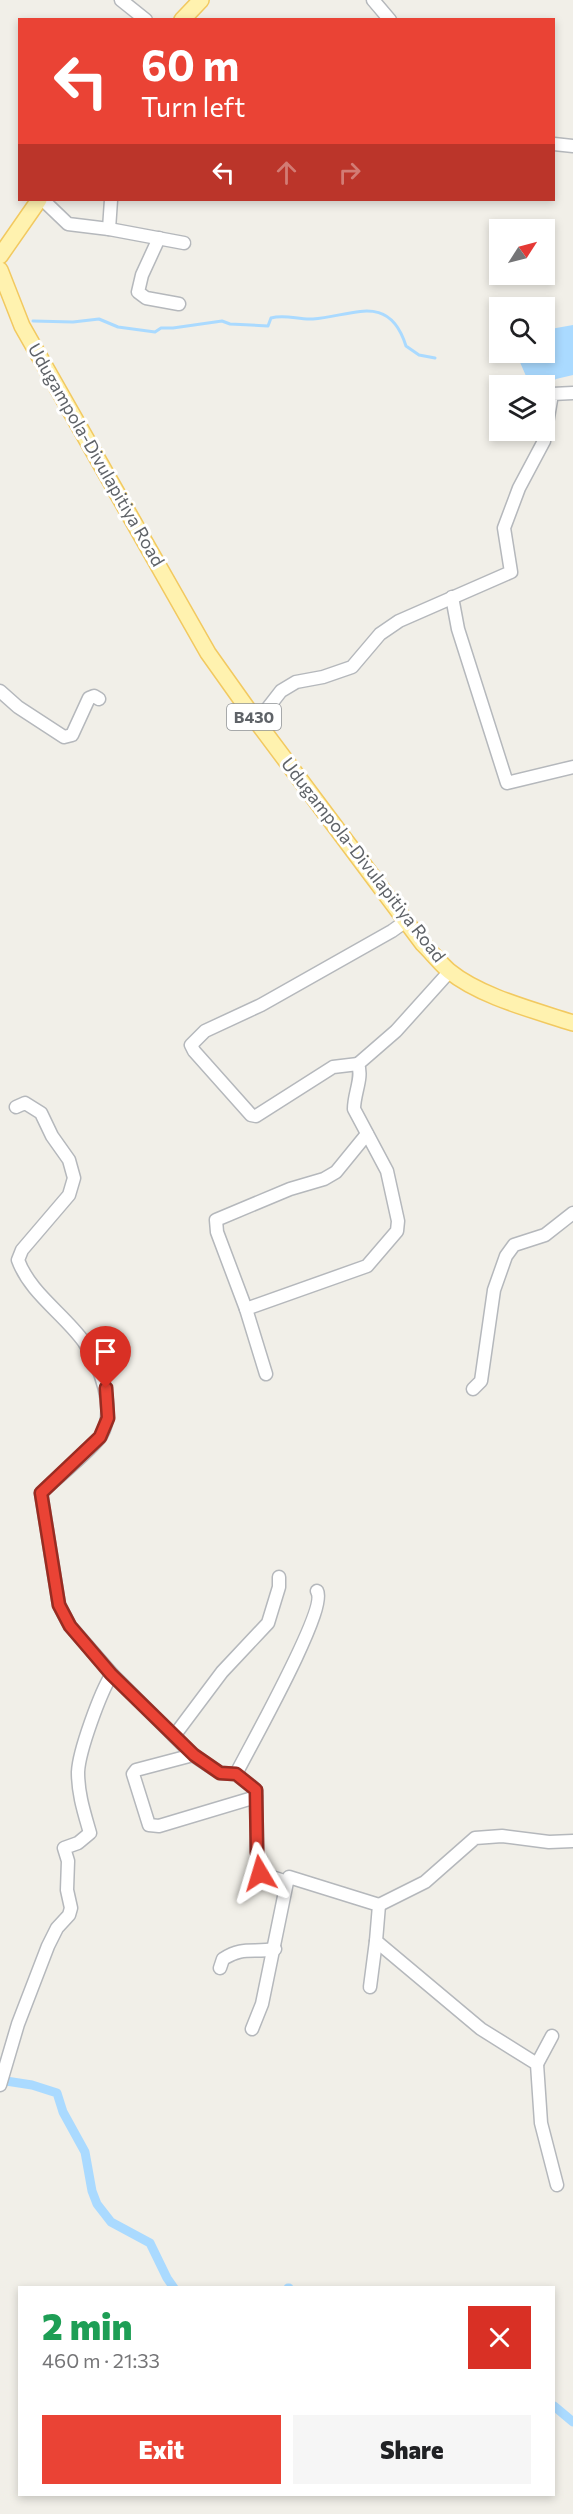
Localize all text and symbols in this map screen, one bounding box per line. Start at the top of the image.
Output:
text: 60 m [141,38,240,90]
icon: left [42,42,120,120]
text: Turn left [141,90,245,123]
icon: left [207,156,240,189]
icon: ahead [270,156,303,189]
icon: right [333,156,366,189]
north arrow [489,219,555,285]
map controls [489,219,555,441]
button: search [489,297,555,363]
street label: Udugampola-Divulapitiya Road [24,339,170,570]
button: layers [489,375,555,441]
road number: B430 [227,704,281,730]
street label: Udugampola-Divulapitiya Road [277,753,451,966]
pin [80,1326,131,1388]
icon: arrive [89,1335,122,1368]
position arrow [228,1841,292,1905]
text: 2 min [42,2303,132,2347]
button: close [468,2306,531,2369]
text: 460 m · 21:33 [42,2348,160,2372]
button: Exit [42,2415,281,2484]
button: Share [293,2415,531,2484]

